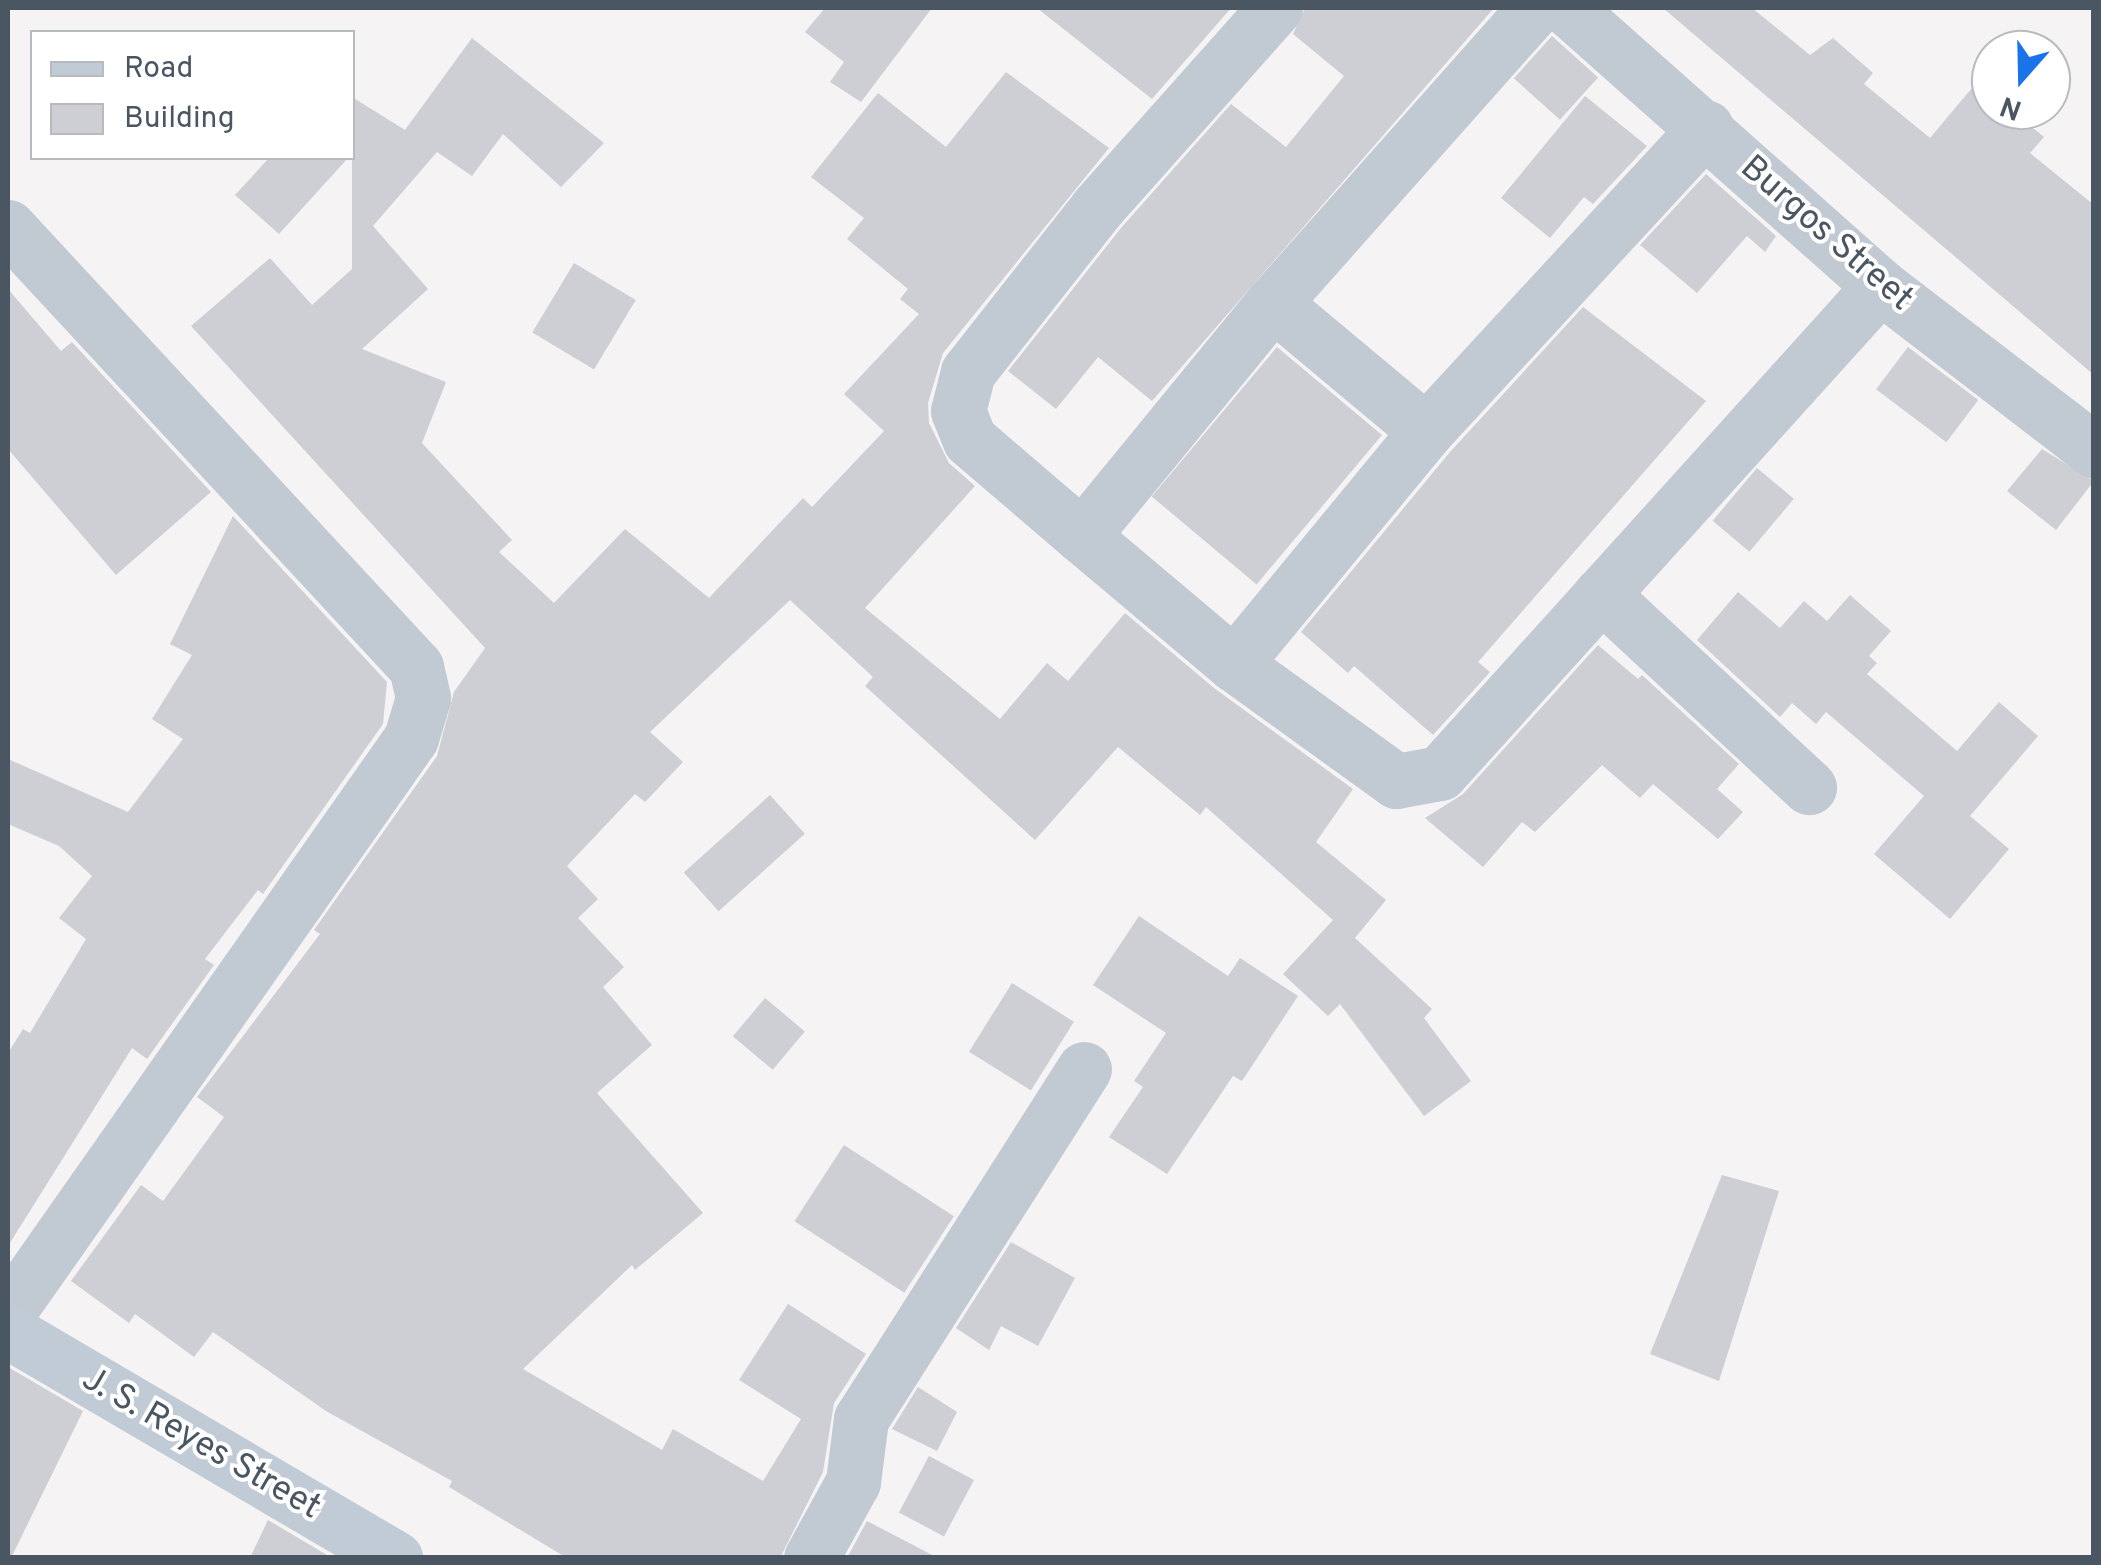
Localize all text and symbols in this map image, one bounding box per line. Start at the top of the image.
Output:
legend [30,30,355,160]
north arrow [1971,30,2071,130]
text: Road [124,51,193,88]
text: N [1996,86,2027,127]
text: Building [124,101,235,138]
street label: Burgos Street [1731,148,1921,320]
street label: J. S. Reyes Street [74,1359,328,1529]

